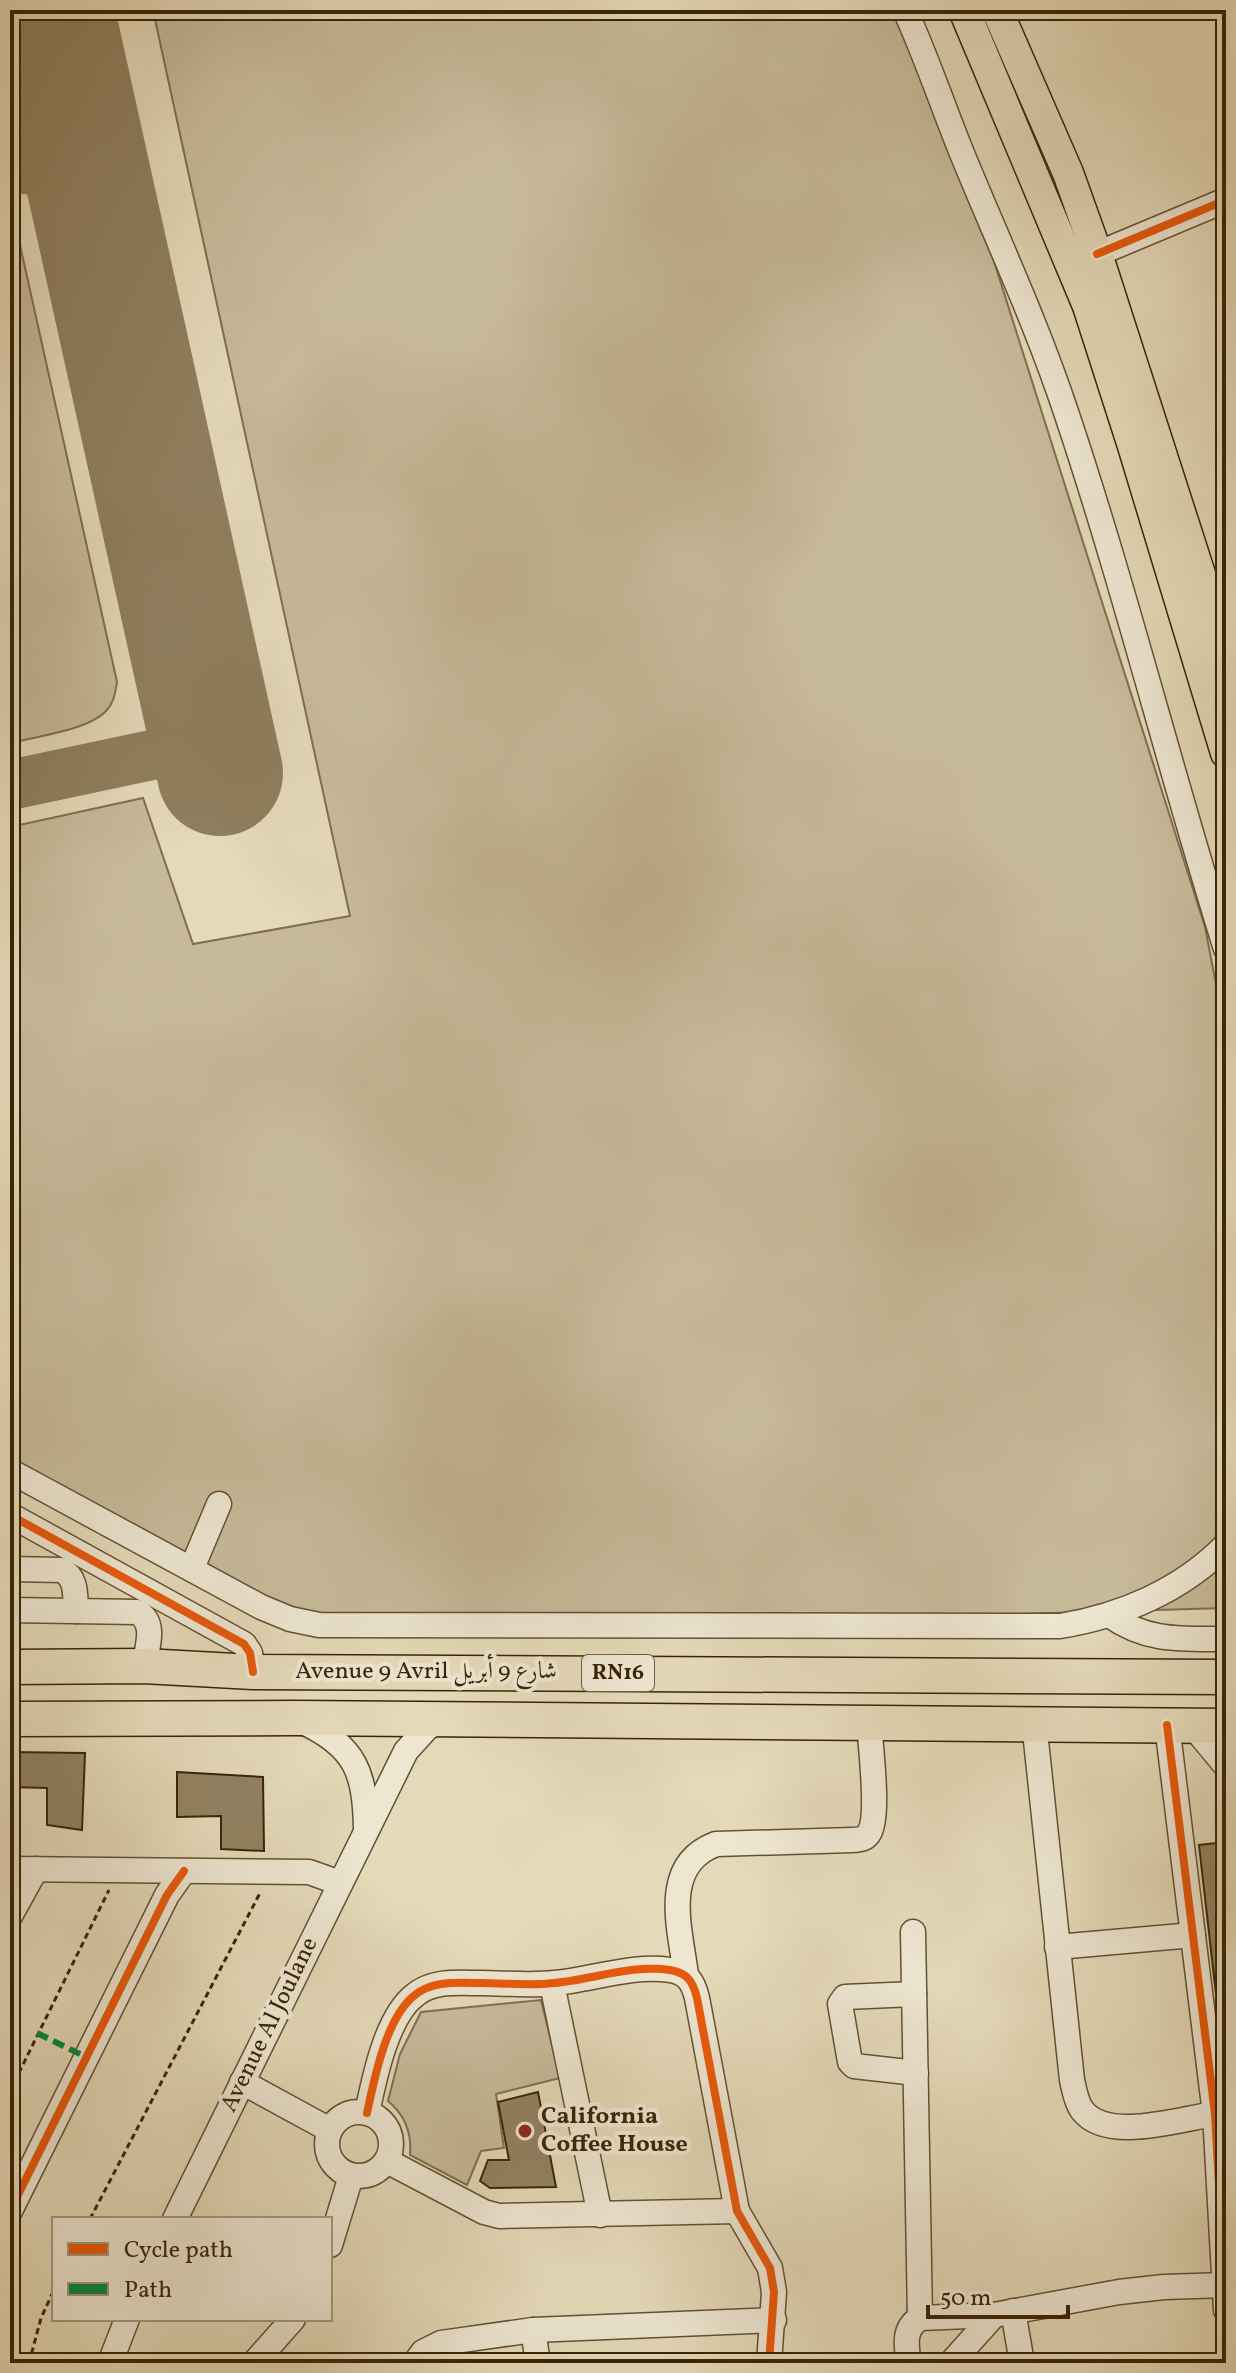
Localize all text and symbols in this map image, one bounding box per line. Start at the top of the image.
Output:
street label: Avenue 9 Avril شارع 9 أبريل [295,1653,557,1690]
road number: RN16 [582,1655,654,1691]
street label: Avenue Al Joulane [213,1932,327,2118]
place label: California Coffee House [541,2100,688,2162]
marker: California Coffee House [516,2122,534,2140]
legend [52,2217,332,2321]
text: Cycle path [124,2234,233,2268]
scale bar [928,2269,1068,2319]
text: Path [124,2274,172,2308]
text: 50 m [940,2282,992,2316]

